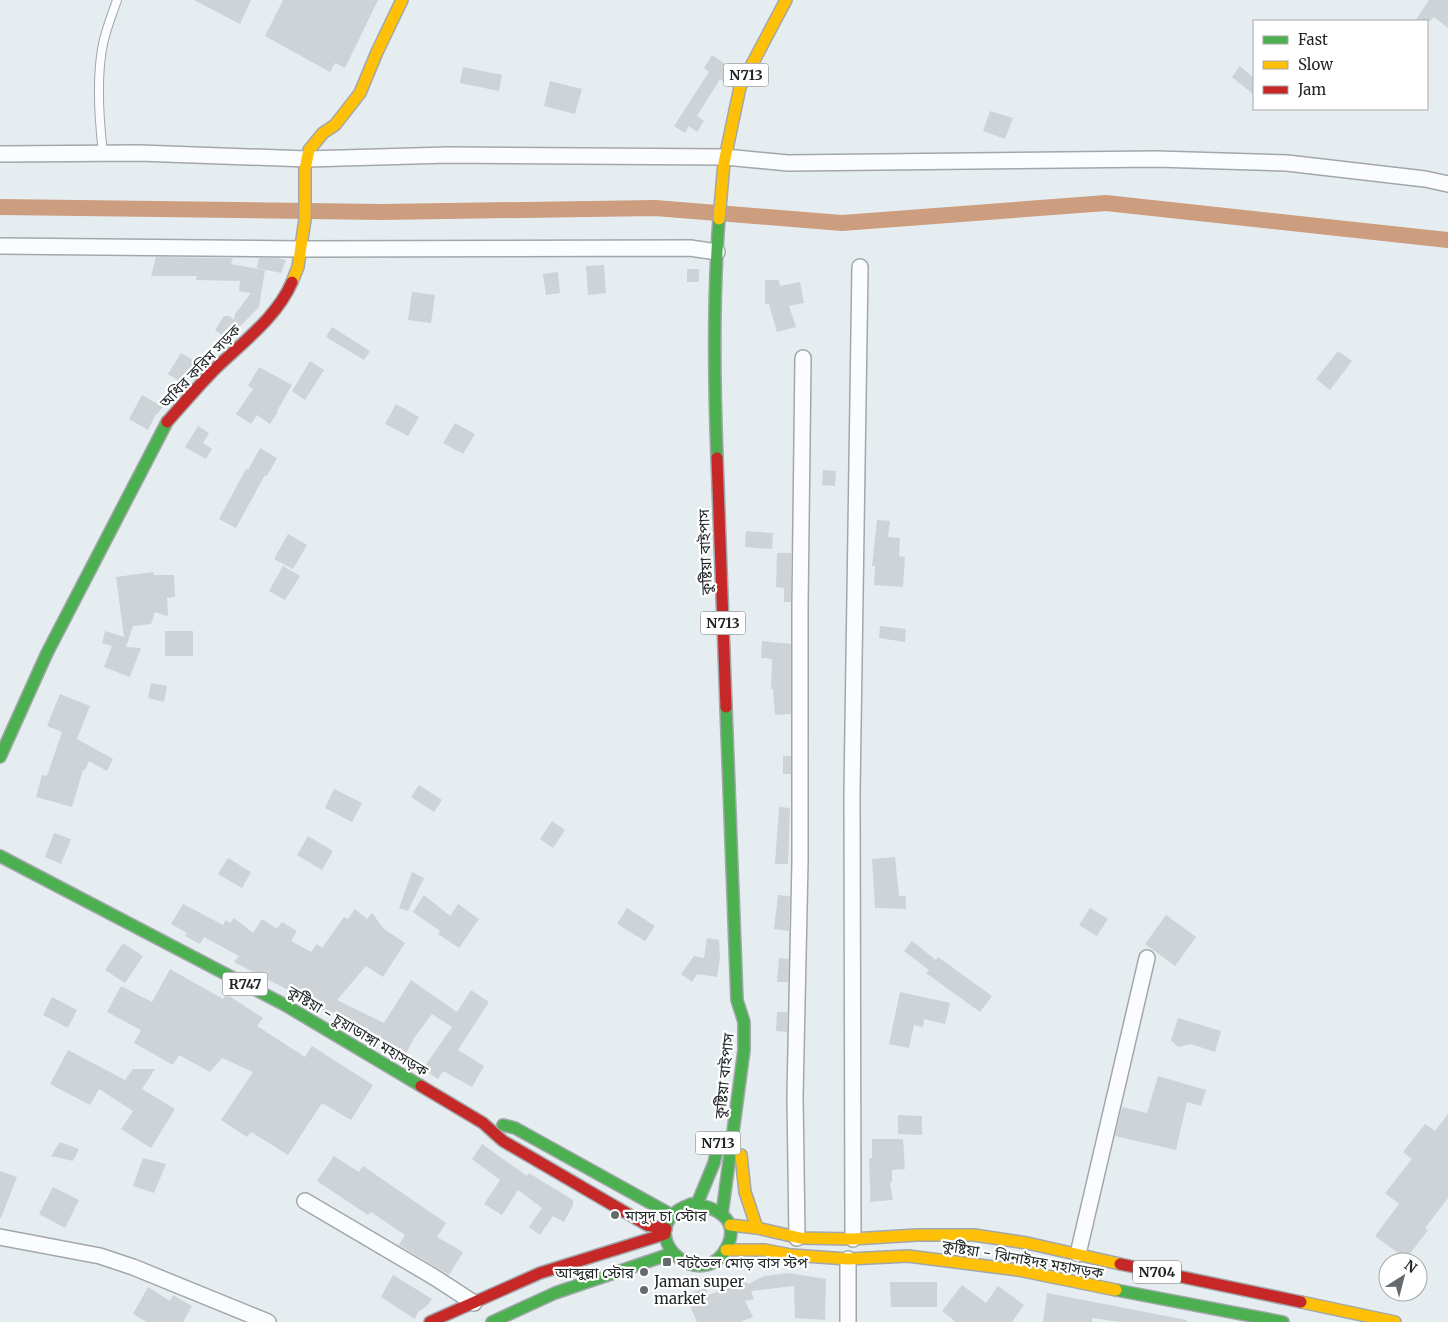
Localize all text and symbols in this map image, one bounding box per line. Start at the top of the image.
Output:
legend [1253,20,1428,110]
text: Fast [1298,30,1328,49]
text: Slow [1298,55,1333,74]
road number: N713 [724,64,768,86]
text: Jam [1297,80,1326,99]
street label: অধির করিম সড়ক [155,320,245,412]
street label: কুষ্টিয়া বাইপাস [694,508,716,596]
road number: N713 [700,612,746,634]
road number: R747 [222,972,268,996]
street label: কুষ্টিয়া - চুয়াডাঙ্গা মহাসড়ক [283,981,432,1081]
street label: কুষ্টিয়া বাইপাস [710,1032,738,1121]
road number: N713 [696,1132,740,1154]
place label: মাসুদ চা স্টোর [624,1206,708,1225]
marker: মাসুদ চা স্টোর [609,1209,621,1221]
street label: কুষ্টিয়া - ঝিনাইদহ মহাসড়ক [940,1235,1106,1283]
north arrow [1378,1252,1428,1302]
place label: বটতৈল মোড় বাস স্টপ [676,1253,808,1272]
marker: বটতৈল মোড় বাস স্টপ [661,1256,673,1268]
text: N [1401,1256,1420,1277]
road number: N704 [1133,1260,1181,1284]
place label: আব্দুল্লা স্টোর [554,1263,635,1282]
marker: আব্দুল্লা স্টোর [638,1266,650,1278]
place label: Jaman super market [653,1272,745,1308]
marker: Jaman super market [638,1284,650,1296]

